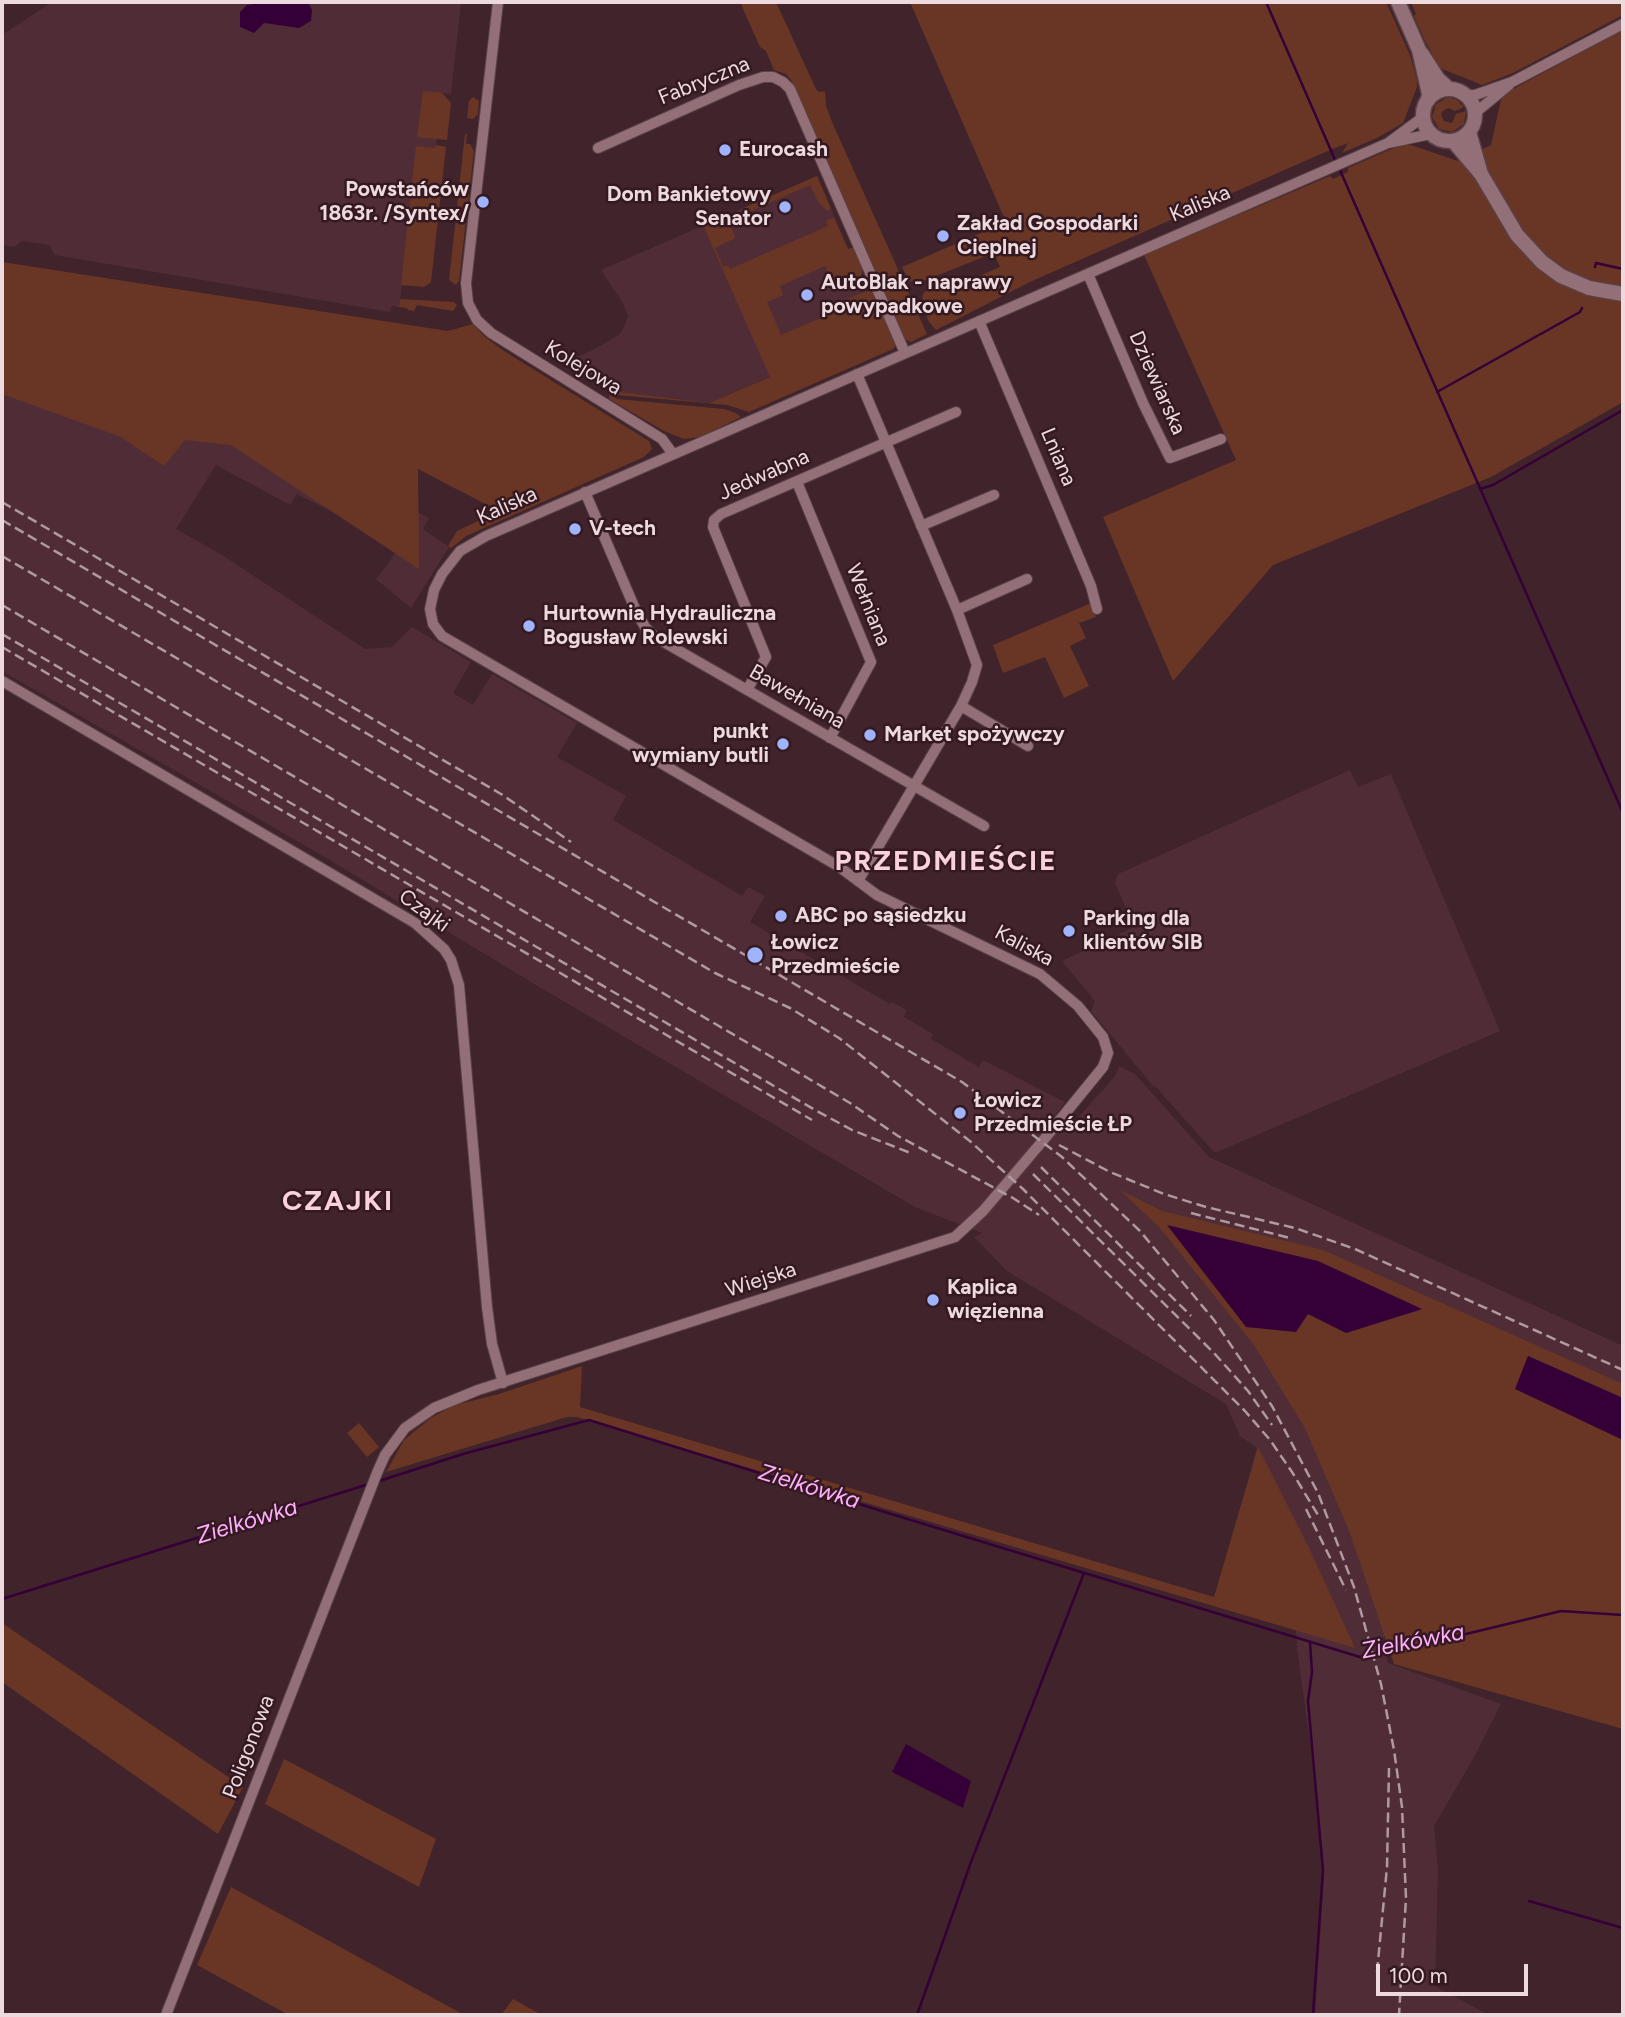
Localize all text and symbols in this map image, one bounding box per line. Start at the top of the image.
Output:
street label: Fabryczna [655,51,753,111]
place label: Eurocash [739,137,828,163]
marker: Eurocash [717,142,733,158]
place label: Powstańców 1863r. /Syntex/ [320,177,469,227]
street label: Kaliska [1166,180,1234,228]
place label: Dom Bankietowy Senator [607,182,771,232]
marker: Powstańców 1863r. /Syntex/ [475,194,491,210]
marker: Dom Bankietowy Senator [777,199,793,215]
place label: Zakład Gospodarki Cieplnej [957,211,1138,261]
marker: Zakład Gospodarki Cieplnej [935,228,951,244]
place label: AutoBlak - naprawy powypadkowe [821,270,1012,320]
marker: AutoBlak - naprawy powypadkowe [799,287,815,303]
street label: Dziewiarska [1123,327,1191,439]
street label: Kolejowa [540,335,626,401]
street label: Lniana [1035,424,1081,490]
street label: Jedwabna [715,444,813,506]
street label: Kaliska [473,482,541,530]
place label: V-tech [589,516,656,542]
marker: V-tech [567,521,583,537]
street label: Wełniana [840,560,896,650]
place label: Hurtownia Hydrauliczna Bogusław Rolewski [543,601,776,651]
marker: Hurtownia Hydrauliczna Bogusław Rolewski [521,618,537,634]
street label: Bawełniana [744,659,850,735]
place label: punkt wymiany butli [632,719,769,769]
place label: Market spożywczy [884,722,1064,748]
marker: Market spożywczy [862,727,878,743]
marker: punkt wymiany butli [775,736,791,752]
district label: PRZEDMIEŚCIE [836,845,1056,879]
street label: Czajki [394,884,454,938]
place label: ABC po sąsiedzku [795,903,966,929]
place label: Parking dla klientów SIB [1083,906,1203,956]
marker: ABC po sąsiedzku [773,908,789,924]
street label: Kaliska [990,920,1058,972]
marker: Parking dla klientów SIB [1061,923,1077,939]
place label: Łowicz Przedmieście [771,930,900,980]
marker: Łowicz Przedmieście [745,945,765,965]
place label: Łowicz Przedmieście ŁP [974,1088,1132,1138]
marker: Łowicz Przedmieście ŁP [952,1105,968,1121]
district label: CZAJKI [283,1185,393,1219]
street label: Wiejska [723,1257,799,1303]
place label: Kaplica więzienna [947,1275,1044,1325]
marker: Kaplica więzienna [925,1292,941,1308]
water label: Zielkówka [755,1459,863,1515]
water label: Zielkówka [193,1494,301,1550]
water label: Zielkówka [1359,1619,1467,1665]
street label: Poligonowa [218,1692,280,1802]
scale bar [1380,1951,1532,1995]
text: 100 m [1389,1963,1448,1988]

